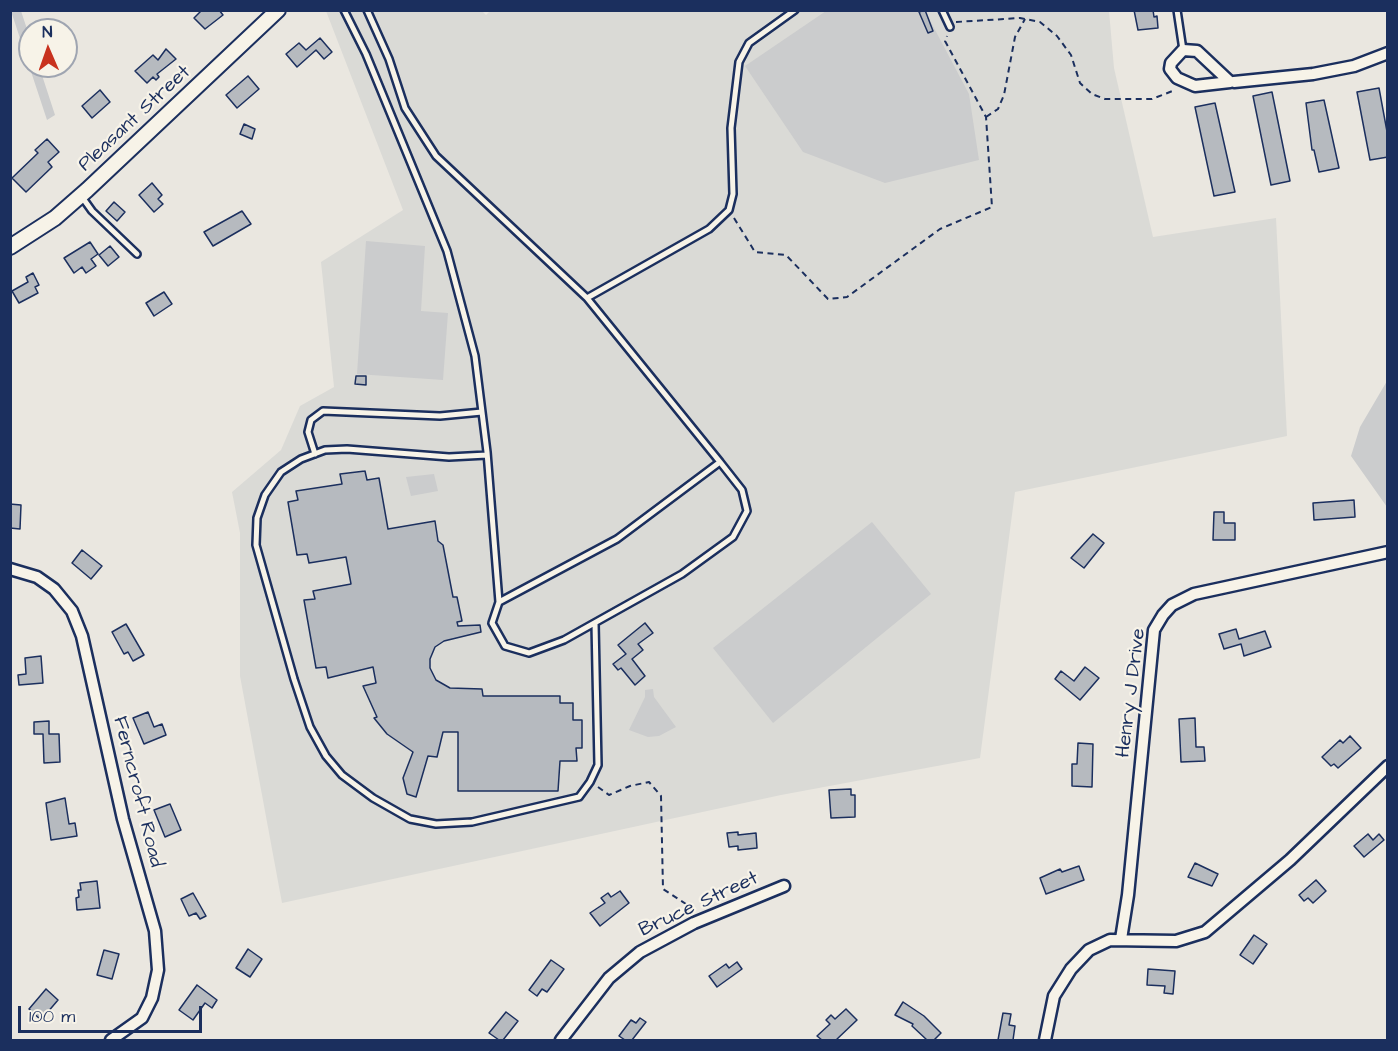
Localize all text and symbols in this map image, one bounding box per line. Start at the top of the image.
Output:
north arrow [18,18,78,78]
text: N [42,21,53,43]
street label: Pleasant Street [74,61,196,177]
street label: Henry J Drive [1112,627,1152,759]
street label: Ferncroft Road [107,714,167,870]
street label: Bruce Street [636,867,762,943]
scale bar [21,994,206,1032]
text: 100 m [29,1004,75,1029]

